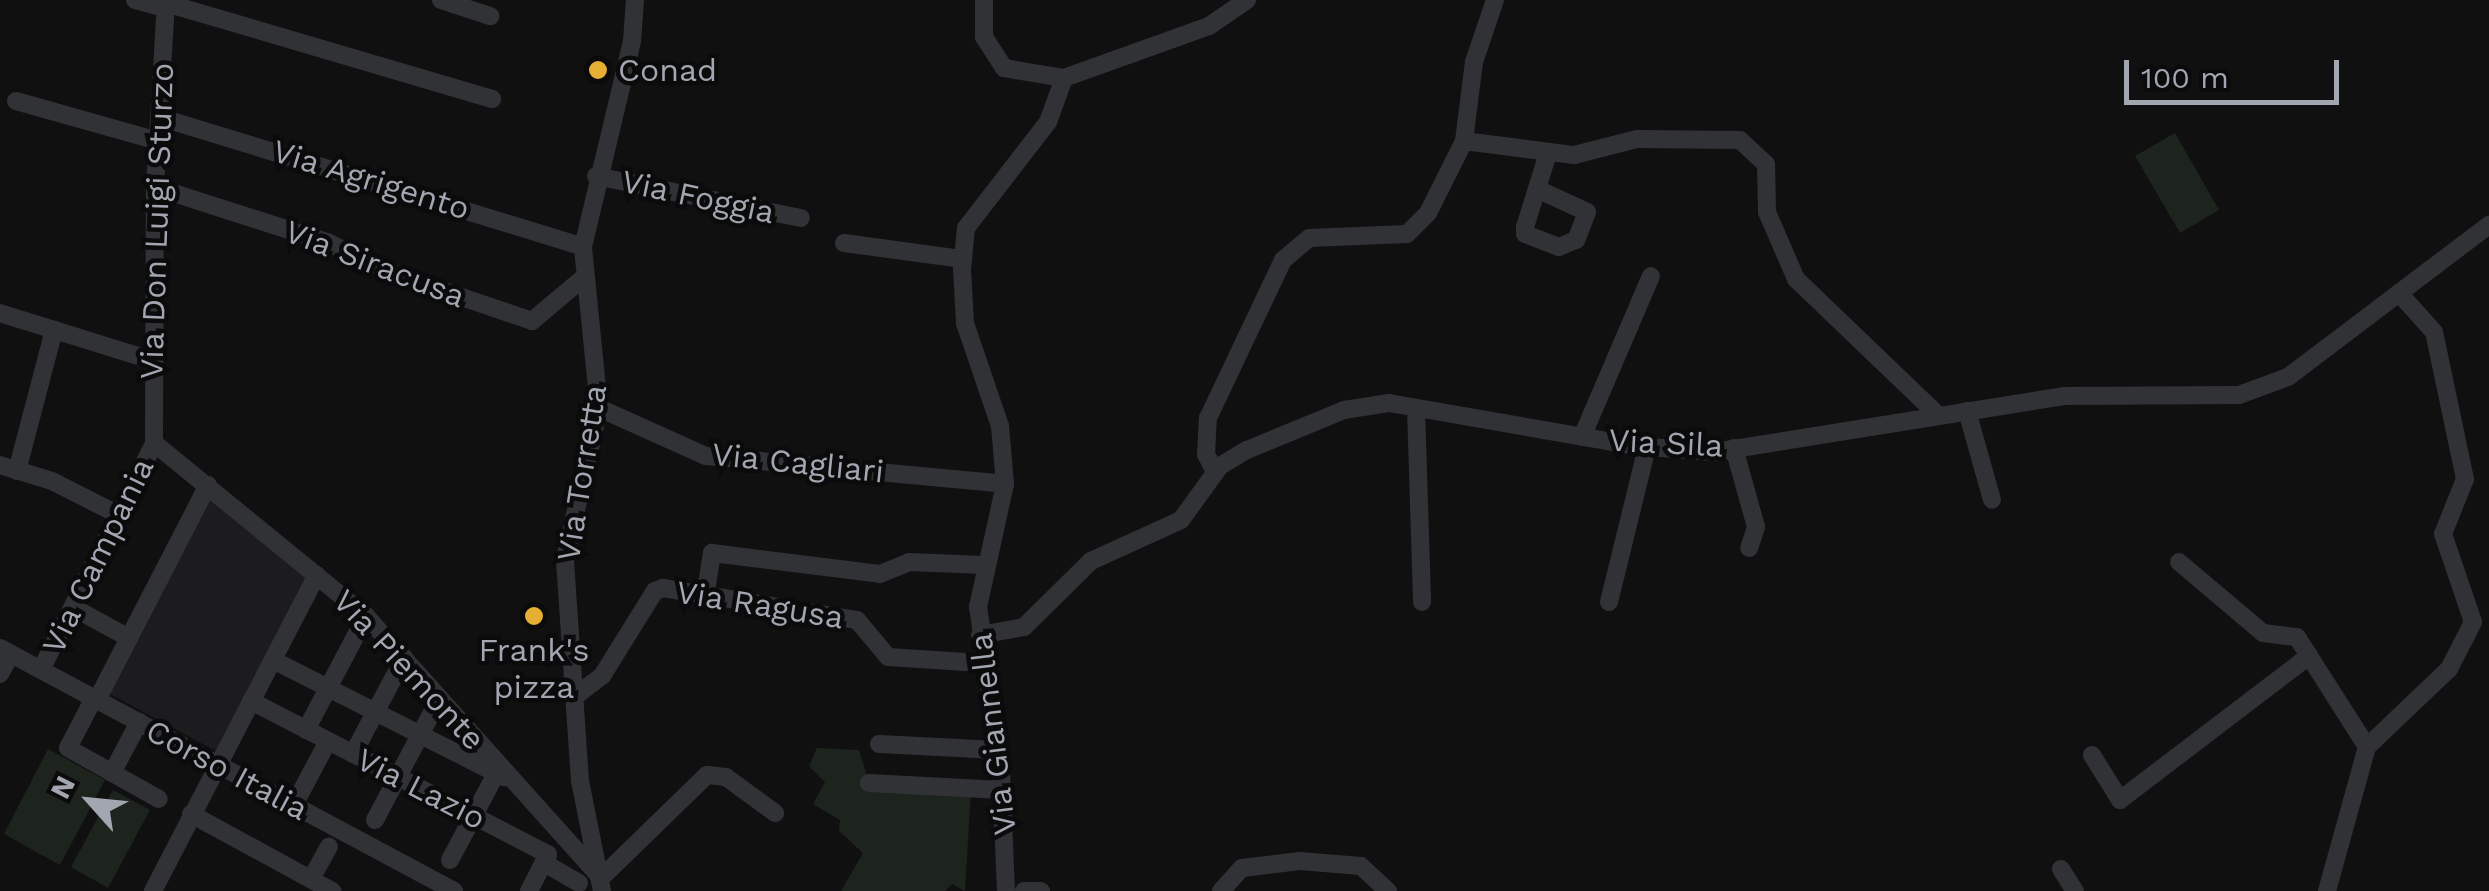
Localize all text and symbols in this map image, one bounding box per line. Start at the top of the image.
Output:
scale bar [2129,40,2344,102]
place label: Conad [618,51,717,89]
marker: Conad [587,59,609,81]
text: 100 m [2141,60,2229,95]
street label: Via Don Luigi Sturzo [132,62,182,380]
street label: Via Agrigento [267,132,475,228]
street label: Via Foggia [618,162,778,232]
street label: Via Siracusa [279,212,471,316]
street label: Via Torretta [549,381,615,565]
street label: Via Sila [1608,421,1724,465]
street label: Via Cagliari [710,435,886,491]
street label: Via Campania [34,452,162,660]
street label: Via Ragusa [673,573,847,637]
street label: Via Piemonte [325,582,493,758]
marker: Frank's pizza [523,605,545,627]
street label: Via Giannella [962,630,1024,838]
place label: Frank's pizza [479,632,589,707]
street label: Corso Italia [139,711,315,829]
street label: Via Lazio [350,740,492,838]
north arrow [40,751,140,851]
text: N [43,770,82,804]

